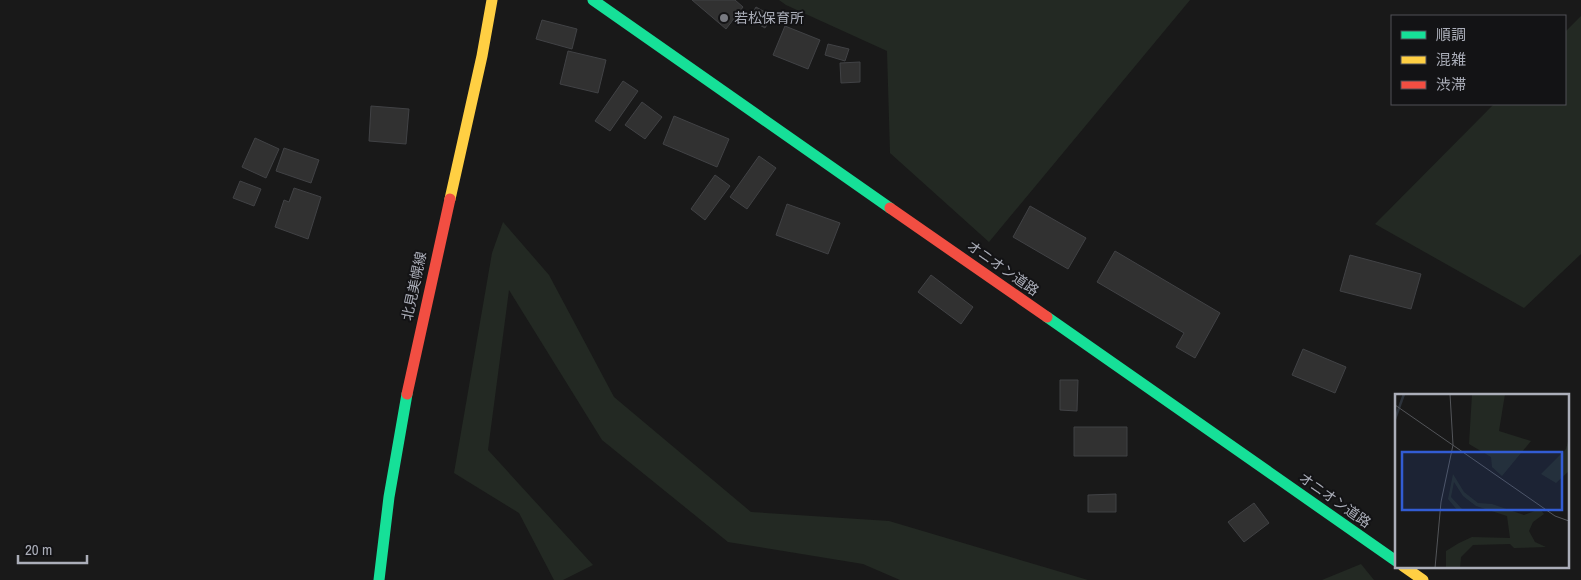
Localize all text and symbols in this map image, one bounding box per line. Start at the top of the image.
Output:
place label: 若松保育所 [734,9,804,27]
marker: 若松保育所 [718,12,730,24]
legend [1391,15,1566,105]
text: 順調 [1436,24,1466,45]
text: 混雑 [1436,49,1466,70]
text: 渋滞 [1436,74,1466,95]
street label: オニオン道路 [963,237,1043,299]
street label: 北見美幌線 [398,250,430,322]
inset map [1395,394,1568,568]
street label: オニオン道路 [1295,469,1375,531]
scale bar [18,532,86,564]
text: 20 m [25,539,52,560]

